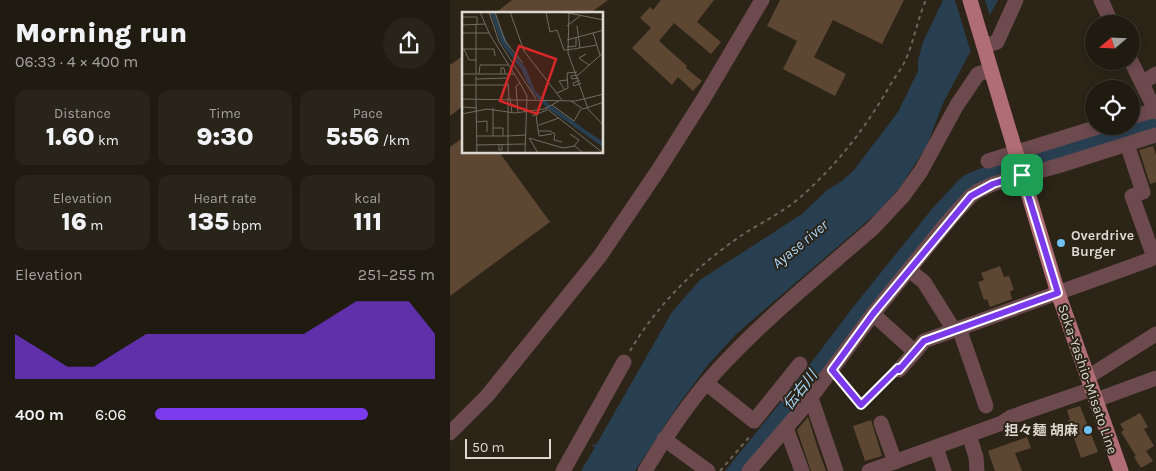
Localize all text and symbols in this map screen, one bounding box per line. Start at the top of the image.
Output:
inset map [462,12,604,154]
north arrow [1085,15,1140,70]
map controls [1085,15,1140,135]
text: Morning run [15,16,187,49]
button: share [383,17,435,69]
text: 06:33 · 4 × 400 m [15,52,138,71]
button: locate [1085,80,1140,135]
text: Distance [54,105,111,122]
text: Time [209,105,241,122]
text: Pace [353,105,383,122]
text: 1.60 [46,122,95,151]
text: 9:30 [196,122,254,151]
text: 5:56 [326,122,379,151]
text: km [95,132,119,149]
text: /km [379,132,410,149]
pin [1001,154,1043,196]
icon: arrive [1008,161,1036,189]
text: Elevation [53,190,112,207]
text: Heart rate [193,190,257,207]
text: kcal [354,190,381,207]
text: 16 [61,207,87,236]
text: 135 [188,207,229,236]
text: 111 [353,207,382,236]
water label: Ayase river [768,215,832,272]
text: m [87,217,103,234]
text: bpm [229,217,262,234]
place label: Overdrive Burger [1071,227,1134,260]
marker: Overdrive Burger [1055,237,1067,249]
text: Elevation [15,265,83,284]
text: 251–255 m [358,265,435,284]
street label: Soka-Yashio-Misato Line [1054,302,1121,456]
water label: 伝右川 [779,365,822,413]
text: 400 m [15,405,64,424]
text: 6:06 [95,405,127,424]
place label: 担々麺 胡麻 [1004,422,1078,439]
marker: 担々麺 胡麻 [1082,424,1094,436]
scale bar [465,436,551,459]
text: 50 m [472,439,505,456]

